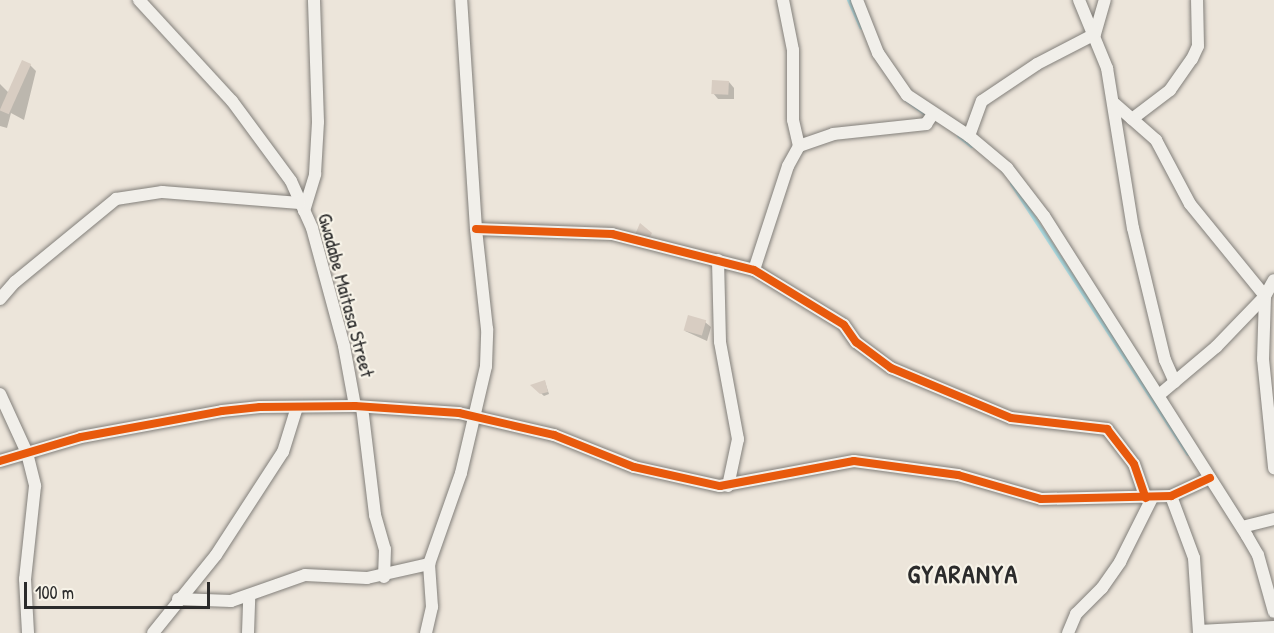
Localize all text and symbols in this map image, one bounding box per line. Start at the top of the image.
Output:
street label: Gwadabe Maitasa Street [314,210,380,380]
district label: GYARANYA [907,558,1019,590]
scale bar [27,570,213,608]
text: 100 m [35,580,74,605]

